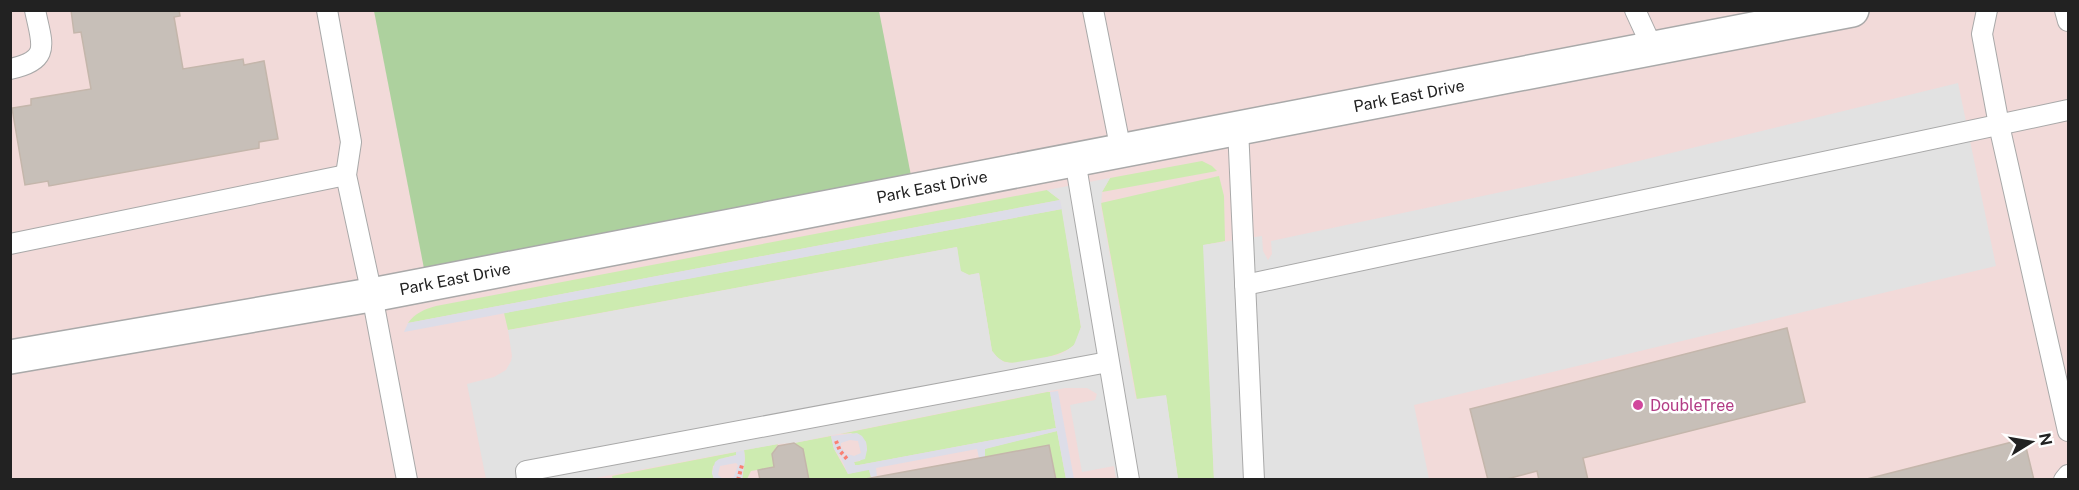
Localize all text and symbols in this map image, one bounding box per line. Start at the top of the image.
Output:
street label: Park East Drive [1352,76,1466,116]
street label: Park East Drive [875,167,989,207]
street label: Park East Drive [398,259,512,299]
place label: DoubleTree [1650,396,1734,415]
marker: DoubleTree [1631,398,1645,412]
north arrow [2001,412,2061,472]
text: N [2035,431,2056,447]

